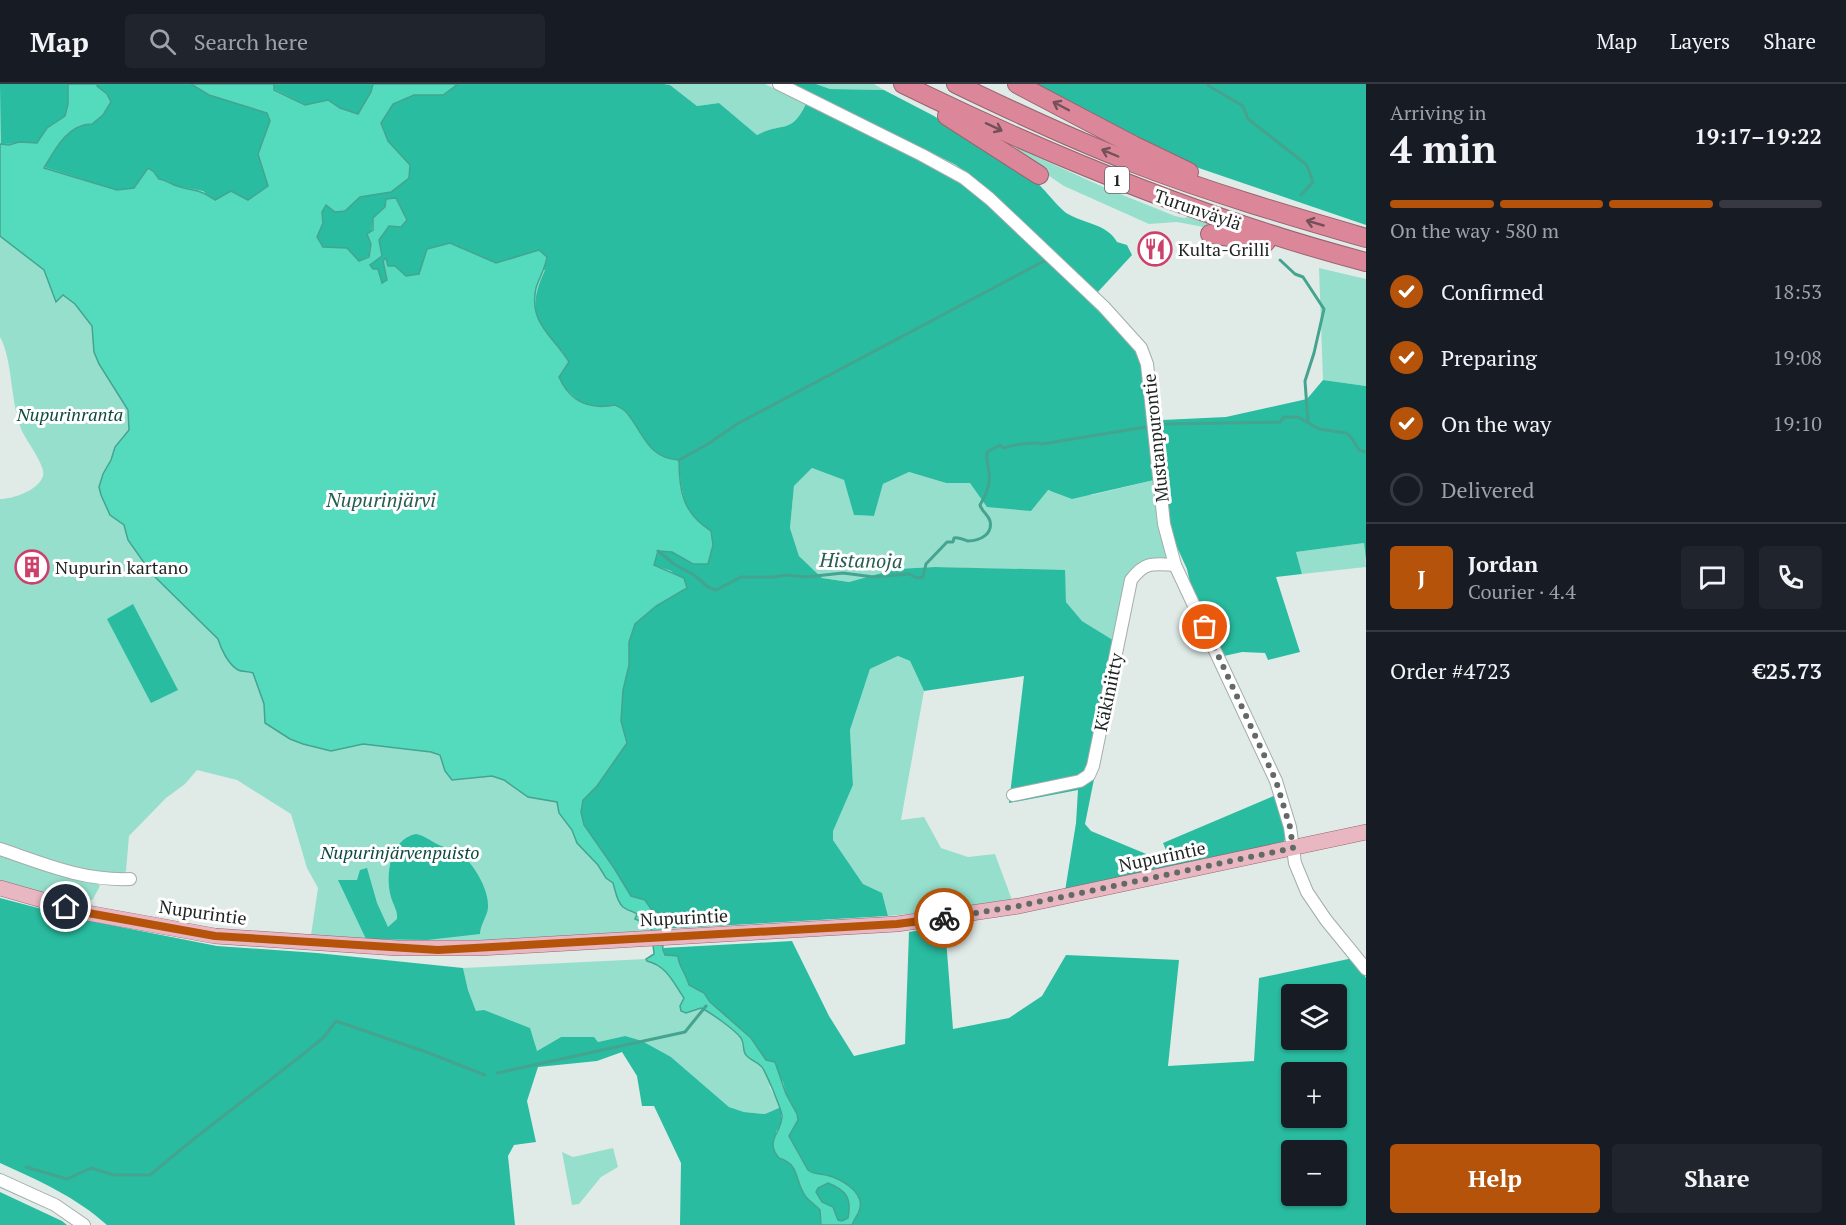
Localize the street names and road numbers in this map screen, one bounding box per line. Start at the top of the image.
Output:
road number: 1 [1105,167,1129,193]
street label: Turunväylä [1151,183,1245,235]
street label: Mustanpurontie [1136,372,1174,504]
street label: Käkiniitty [1088,650,1128,733]
street label: Nupurintie [1116,835,1208,877]
street label: Nupurintie [158,894,248,930]
street label: Nupurintie [639,903,729,931]

